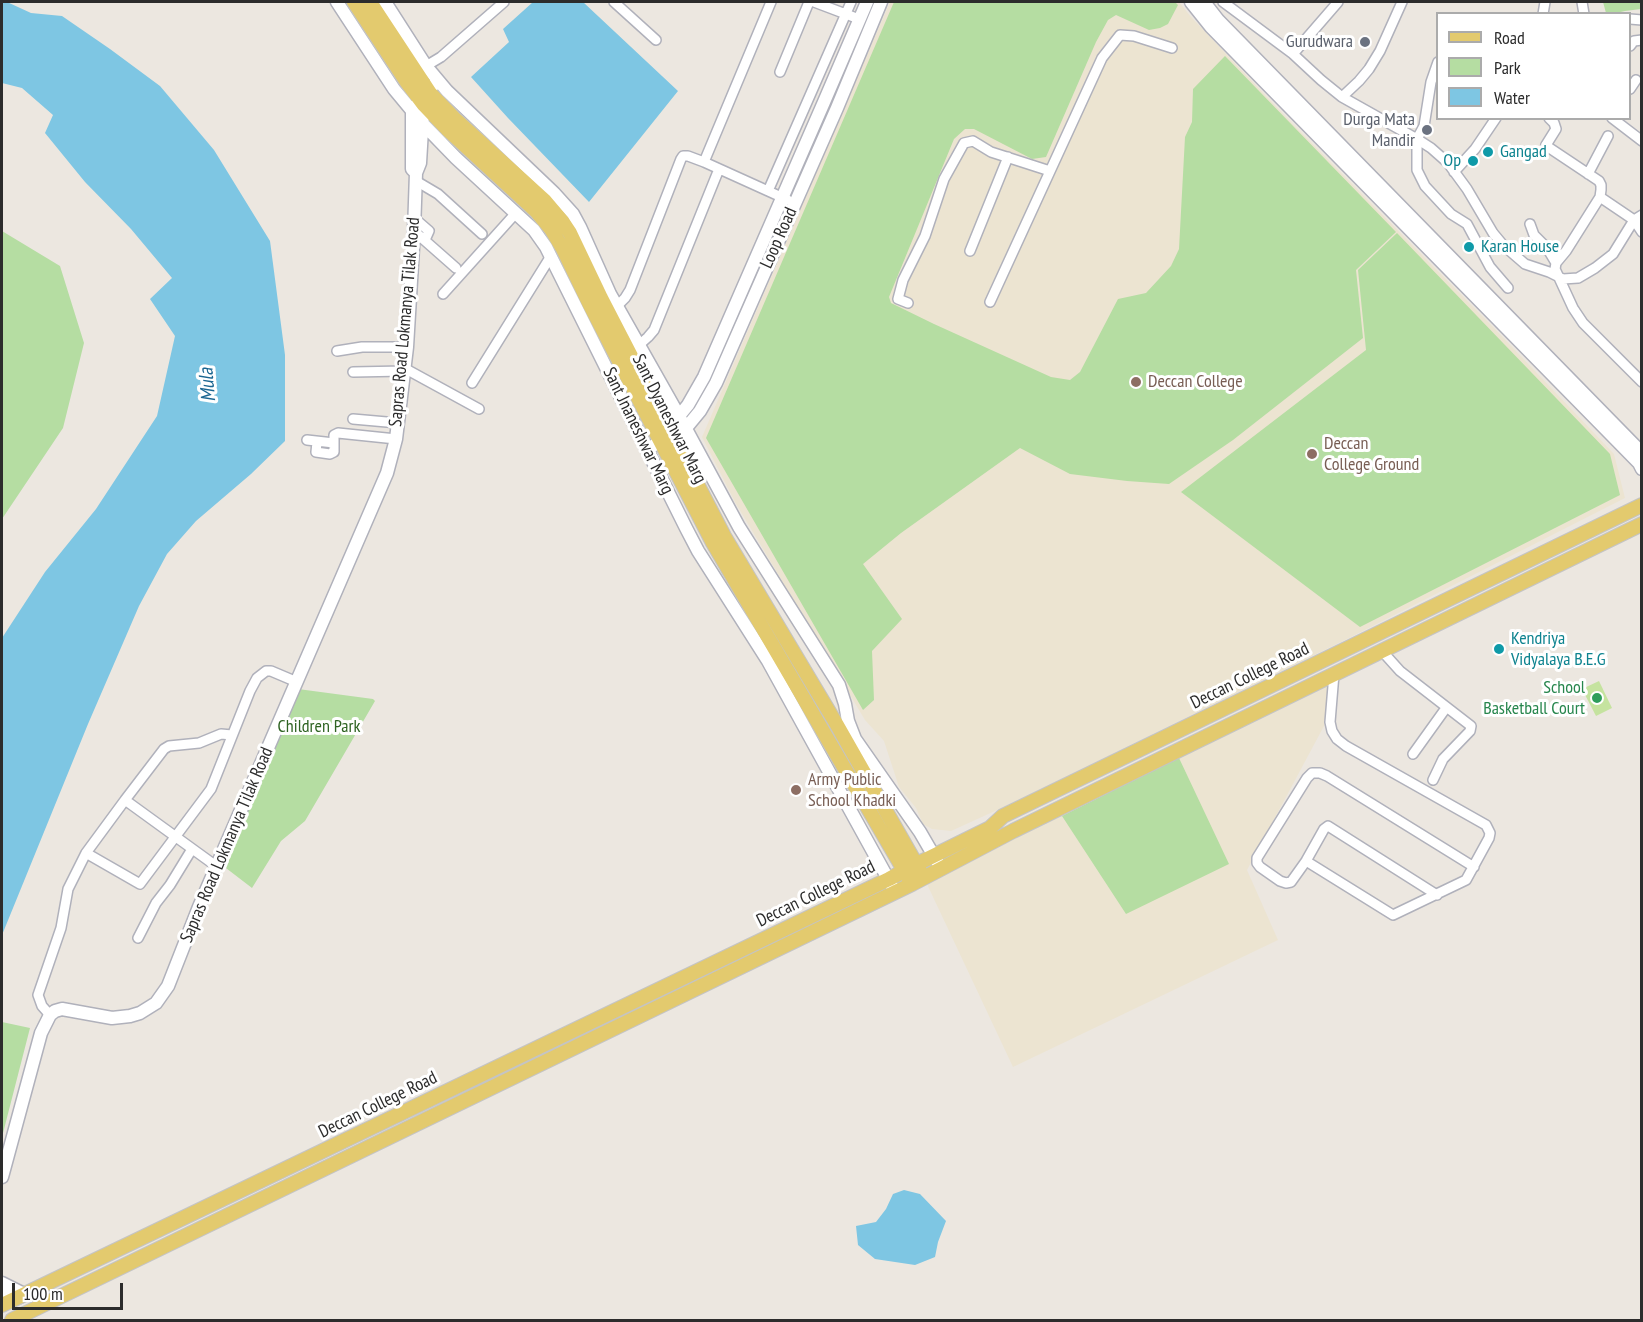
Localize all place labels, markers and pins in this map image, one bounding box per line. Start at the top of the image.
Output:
place label: Gurudwara [1286,31,1353,53]
marker: Gurudwara [1358,35,1372,49]
place label: Durga Mata Mandir [1343,109,1415,152]
marker: Durga Mata Mandir [1420,123,1434,137]
place label: Gangad [1500,141,1547,163]
marker: Gangad [1481,145,1495,159]
place label: Op [1443,150,1461,172]
marker: Op [1466,154,1480,168]
place label: Karan House [1481,236,1559,258]
marker: Karan House [1462,240,1476,254]
place label: Deccan College [1148,371,1243,393]
marker: Deccan College [1129,375,1143,389]
place label: Deccan College Ground [1324,433,1419,476]
marker: Deccan College Ground [1305,447,1319,461]
place label: Kendriya Vidyalaya B.E.G [1511,628,1606,670]
marker: Kendriya Vidyalaya B.E.G [1492,642,1506,656]
place label: School Basketball Court [1483,677,1585,720]
marker: School Basketball Court [1590,691,1604,705]
place label: Army Public School Khadki [808,769,896,812]
marker: Army Public School Khadki [789,783,803,797]

